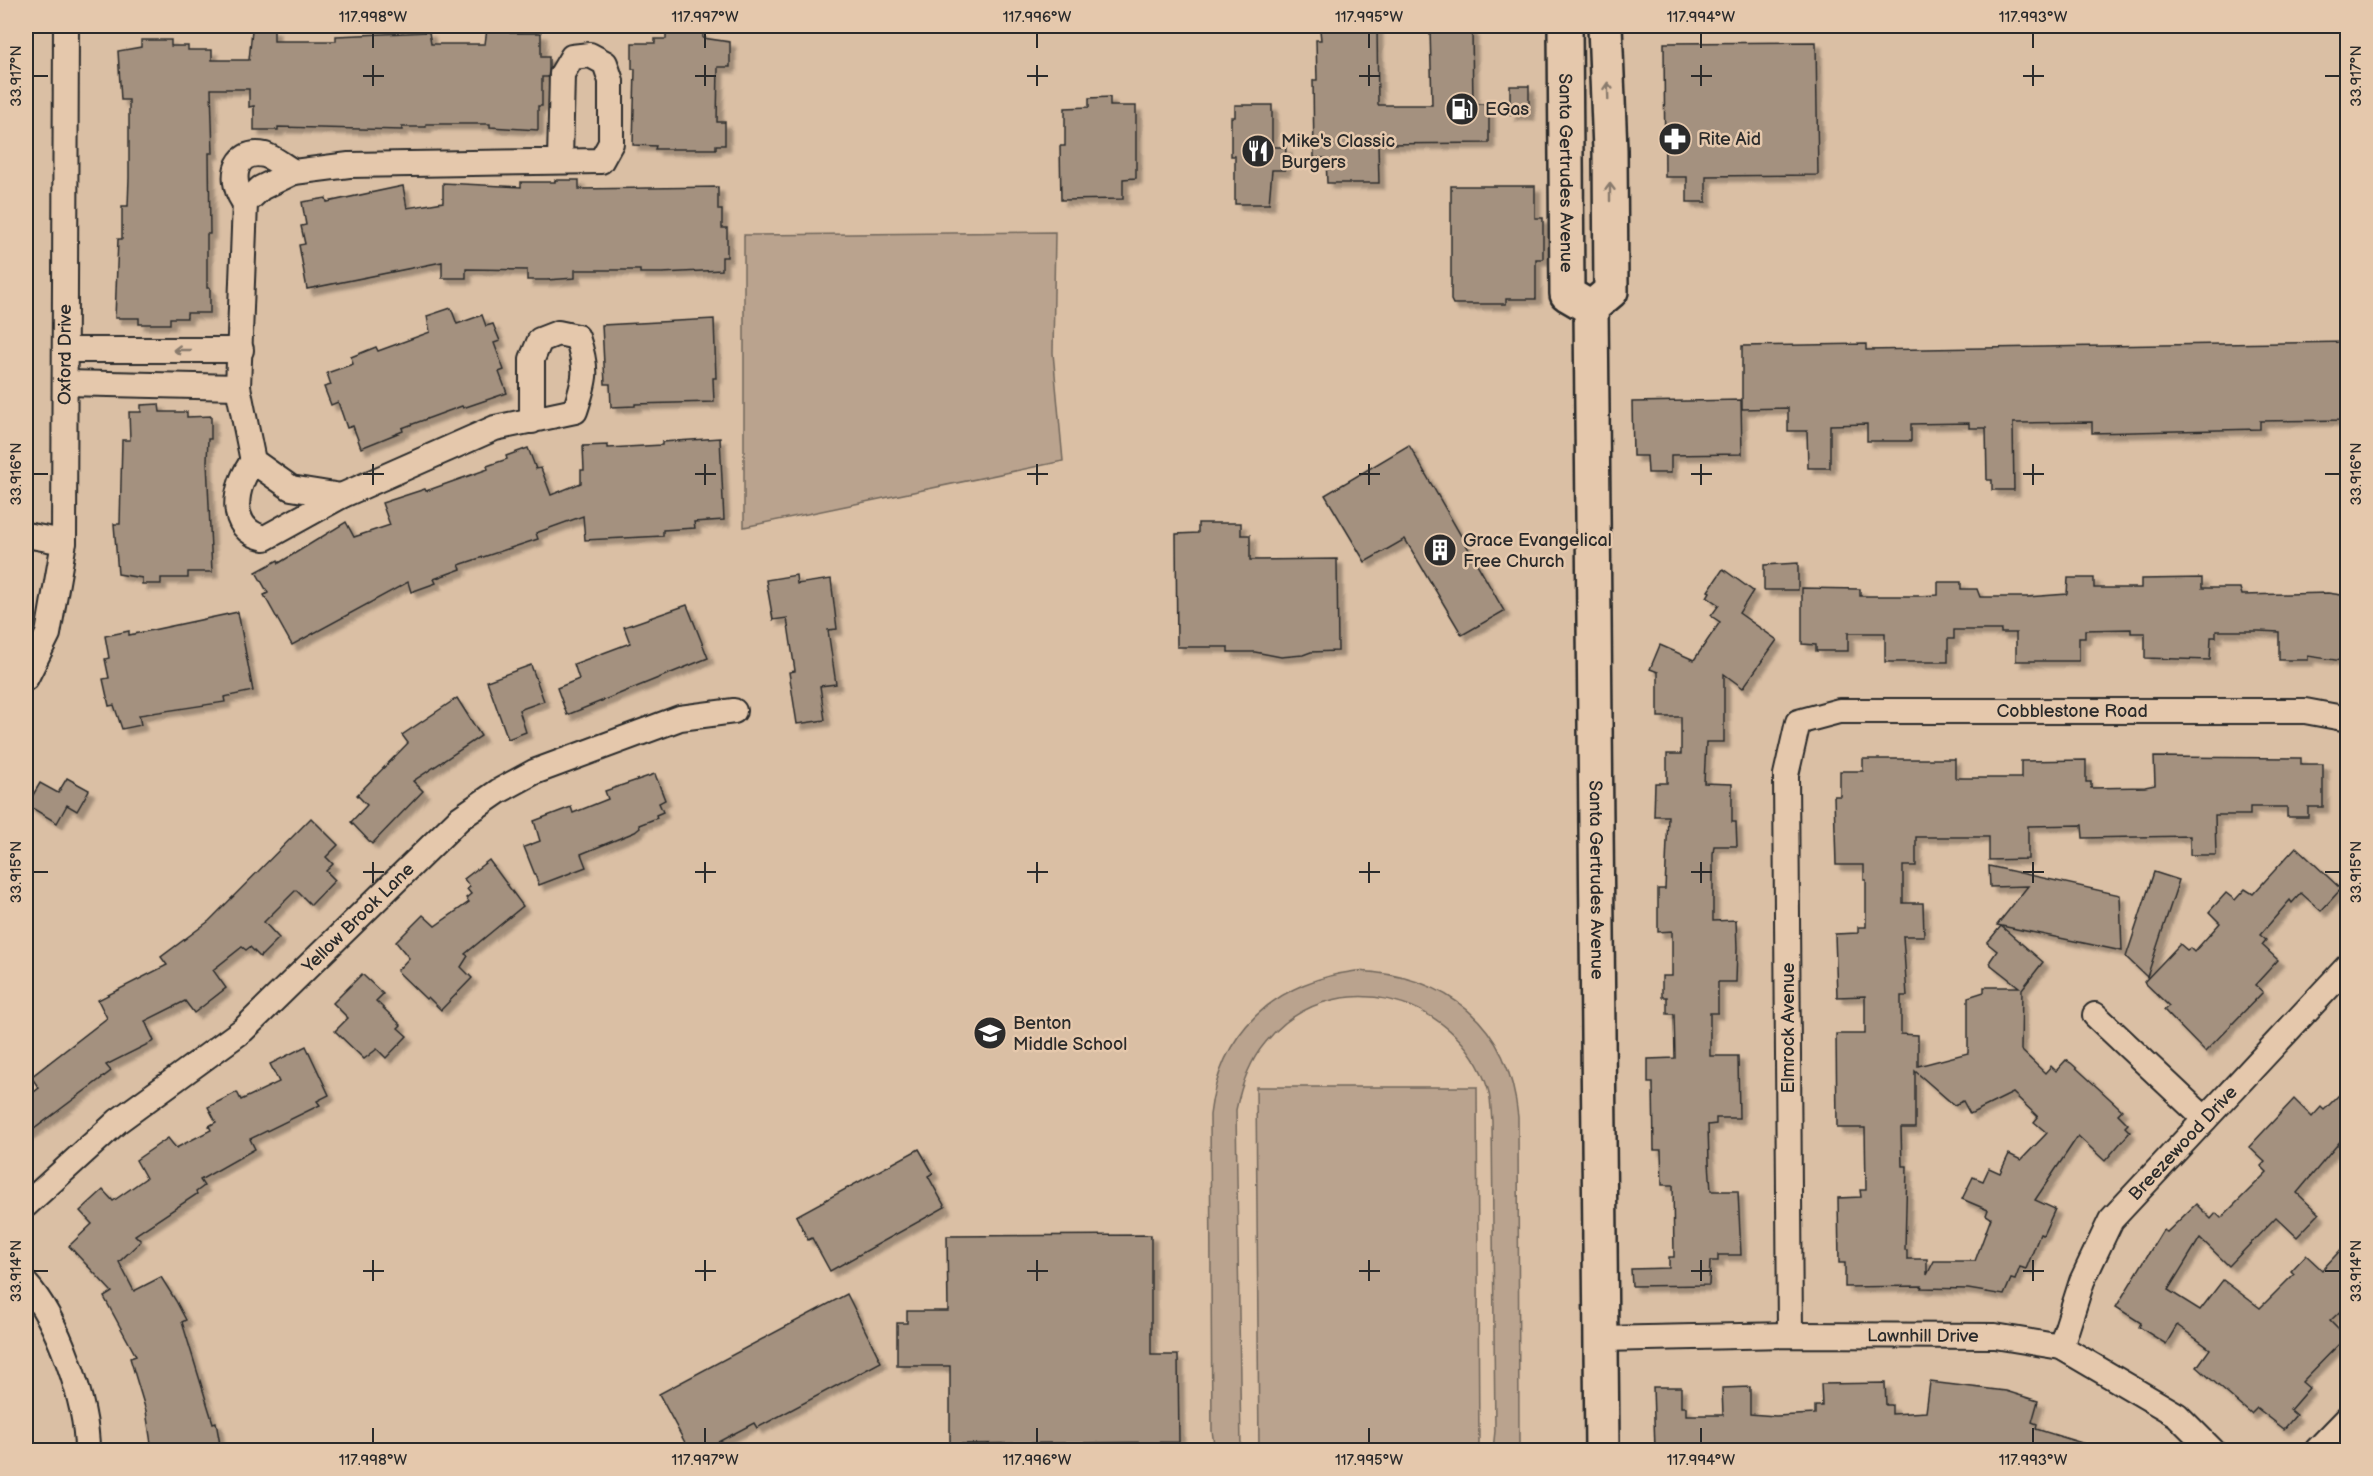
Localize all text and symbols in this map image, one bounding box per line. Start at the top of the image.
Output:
text: 117.998°W [339,8,408,27]
text: 117.997°W [671,8,739,27]
text: 117.996°W [1003,8,1072,27]
text: 117.995°W [1335,8,1403,27]
text: 117.994°W [1667,8,1736,27]
text: 117.993°W [1999,8,2068,27]
text: 33.917°N [7,45,26,107]
text: 33.917°N [2347,45,2366,107]
street label: Santa Gertrudes Avenue [1555,73,1577,273]
one-way arrow [1602,82,1613,102]
fuel station icon: EGas [1444,91,1480,127]
place label: EGas [1485,99,1529,120]
pharmacy icon: Rite Aid [1657,121,1693,157]
place label: Rite Aid [1698,129,1761,150]
place label: Mike's Classic Burgers [1281,131,1395,173]
restaurant icon: Mike's Classic Burgers [1240,133,1276,169]
one-way arrow [1605,182,1616,202]
street label: Oxford Drive [54,304,75,405]
one-way arrow [173,344,193,356]
text: 33.916°N [7,443,26,505]
text: 33.916°N [2347,443,2366,505]
place label: Grace Evangelical Free Church [1463,530,1612,572]
building icon: Grace Evangelical Free Church [1422,532,1458,568]
street label: Cobblestone Road [1997,701,2148,722]
street label: Santa Gertrudes Avenue [1585,780,1608,980]
text: 33.915°N [7,841,26,903]
text: 33.915°N [2347,841,2366,903]
street label: Yellow Brook Lane [297,858,419,978]
street label: Elmrock Avenue [1778,962,1799,1093]
place label: Benton Middle School [1013,1013,1127,1055]
school or university icon: Benton Middle School [972,1015,1008,1051]
street label: Breezewood Drive [2124,1081,2241,1205]
text: 33.914°N [7,1240,26,1302]
text: 33.914°N [2347,1240,2366,1302]
street label: Lawnhill Drive [1867,1325,1979,1346]
text: 117.998°W [339,1451,408,1470]
text: 117.997°W [671,1451,739,1470]
text: 117.996°W [1003,1451,1072,1470]
text: 117.995°W [1335,1451,1403,1470]
text: 117.994°W [1667,1451,1736,1470]
text: 117.993°W [1999,1451,2068,1470]

